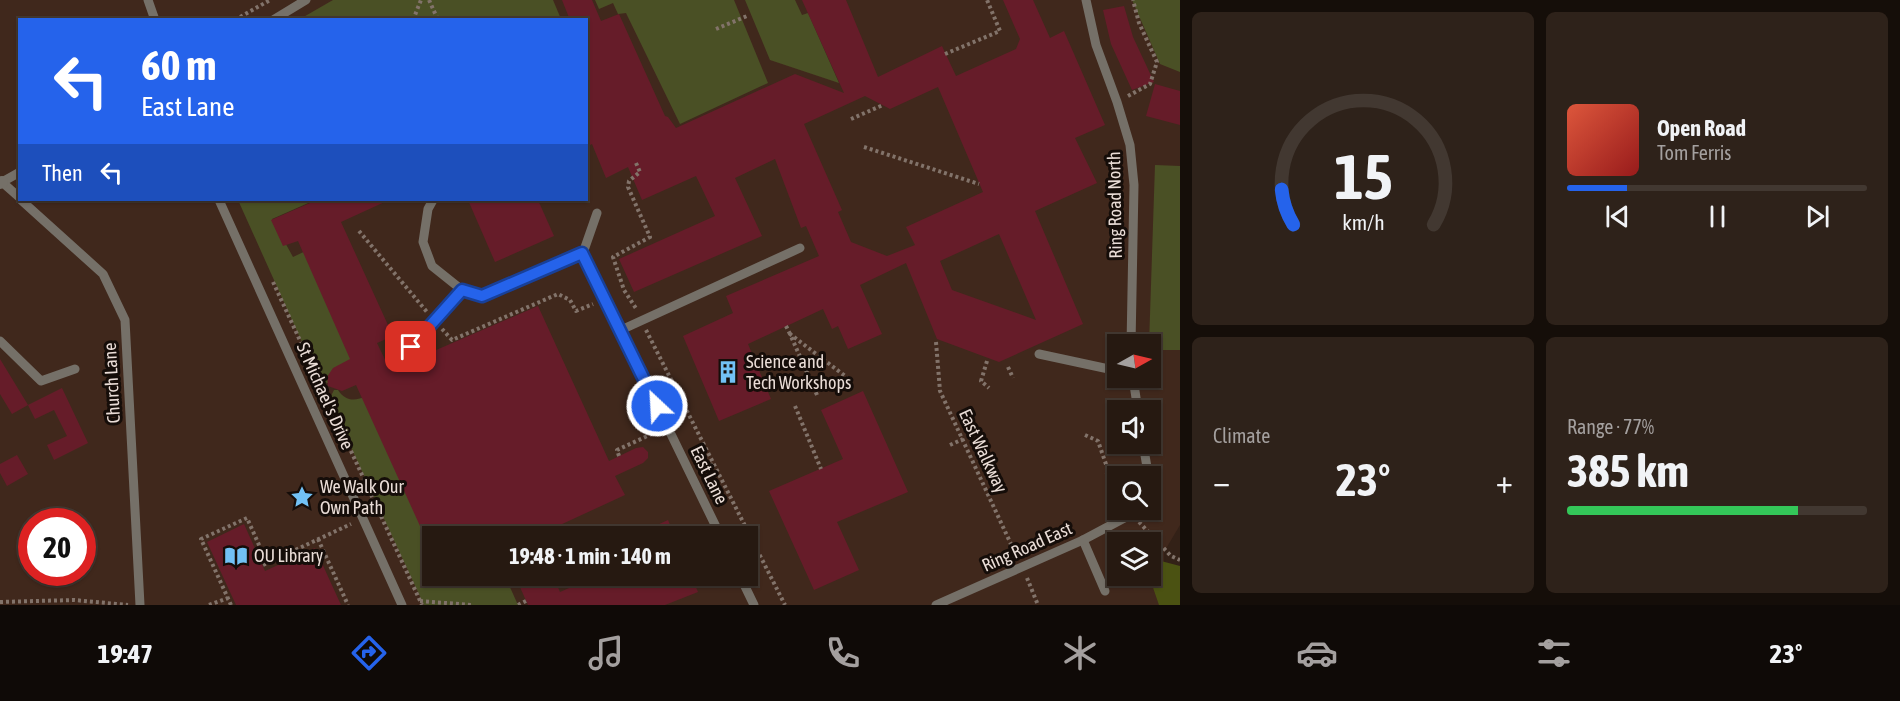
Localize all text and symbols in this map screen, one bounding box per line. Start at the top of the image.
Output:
text: 60 m [141,41,216,89]
icon: left [42,42,120,120]
text: East Lane [141,91,234,122]
text: Open Road [1657,115,1746,141]
text: Tom Ferris [1657,141,1731,164]
text: 15 [1334,142,1392,213]
street label: Ring Road North [1103,151,1126,259]
icon: left [95,156,128,189]
text: Then [42,160,83,186]
icon: previous [1601,200,1634,233]
icon: pause [1701,200,1734,233]
icon: next [1801,200,1834,233]
text: km/h [1342,211,1384,236]
pin [385,321,436,372]
icon: arrive [394,330,427,363]
north arrow [1107,334,1161,388]
map controls [1107,334,1161,586]
street label: St Michael's Drive [293,339,358,453]
street label: Church Lane [99,342,124,424]
place label: Science and Tech Workshops [746,351,851,393]
building icon: Science and Tech Workshops [715,359,741,385]
position arrow [625,374,689,438]
button: sound [1107,400,1161,454]
street label: East Walkway [955,406,1012,496]
text: Range · 77% [1567,415,1654,438]
text: Climate [1213,424,1270,447]
street label: East Lane [686,442,733,507]
text: 385 km [1567,445,1689,497]
text: 23° [1336,454,1390,506]
text: − [1213,462,1230,500]
text: + [1496,462,1513,500]
button: search [1107,466,1161,520]
place label: We Walk Our Own Path [320,476,404,518]
place icon: We Walk Our Own Path [289,484,315,510]
speed limit sign: 20 [18,508,96,586]
street label: Ring Road East [978,517,1075,576]
button: layers [1107,532,1161,586]
library icon: OU Library [223,543,249,569]
text: 19:48 · 1 min · 140 m [509,543,671,569]
place label: OU Library [254,545,323,566]
icon: directions [348,632,390,674]
icon: music [585,632,627,674]
icon: phone [822,632,864,674]
icon: climate [1059,632,1101,674]
icon: car [1296,632,1338,674]
icon: filters [1533,632,1575,674]
text: 19:47 [97,638,153,669]
text: 23° [1770,638,1802,669]

